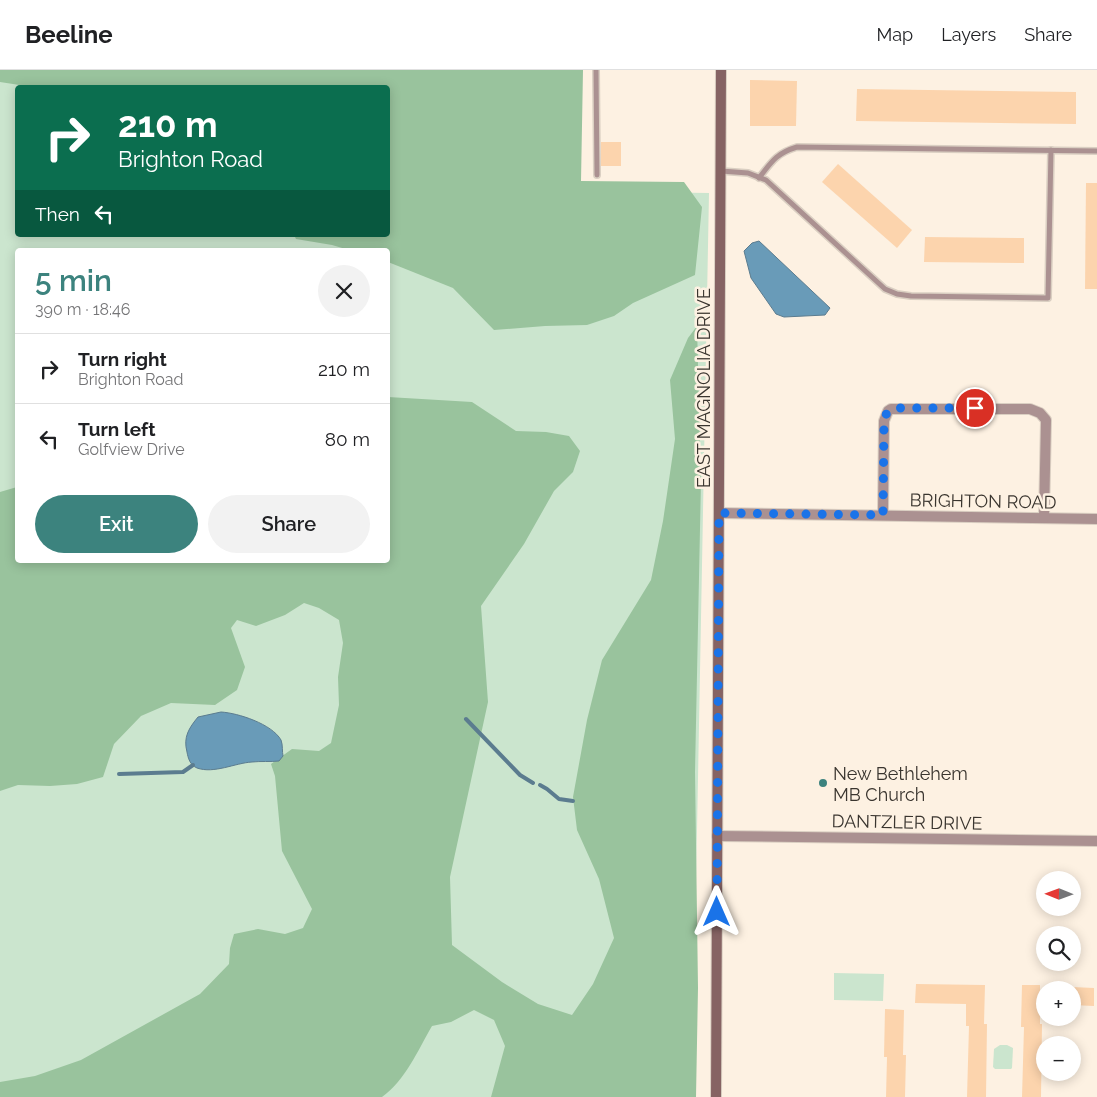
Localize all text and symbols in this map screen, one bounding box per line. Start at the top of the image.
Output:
text: Beeline [25,20,113,49]
text: Map [877,24,913,45]
text: Layers [941,24,996,45]
text: Share [1024,24,1072,45]
text: 210 m [118,104,218,145]
icon: right [35,105,100,170]
text: Brighton Road [118,146,263,172]
icon: left [90,200,118,228]
text: Then [35,203,80,225]
text: 5 min [35,263,112,298]
button: close [318,265,370,317]
street label: EAST MAGNOLIA DRIVE [693,288,714,488]
text: 390 m · 18:46 [35,300,130,319]
text: Turn right [78,348,167,370]
icon: right [35,355,63,383]
text: 210 m [318,358,370,380]
text: Brighton Road [78,370,183,389]
pin [954,387,996,429]
icon: arrive [961,394,989,422]
text: Turn left [78,418,155,440]
icon: left [35,425,63,453]
text: 80 m [325,428,370,450]
text: Golfview Drive [78,440,185,459]
street label: BRIGHTON ROAD [909,489,1057,513]
button: Exit [35,495,198,553]
button: Share [208,495,370,553]
place label: New Bethlehem MB Church [833,763,968,805]
marker: New Bethlehem MB Church [817,777,829,789]
street label: DANTZLER DRIVE [831,810,983,834]
north arrow [1036,871,1081,916]
map controls [1036,871,1081,1081]
position arrow [690,885,742,937]
button: search [1036,926,1081,971]
button: + [1036,981,1081,1026]
button: − [1036,1036,1081,1081]

